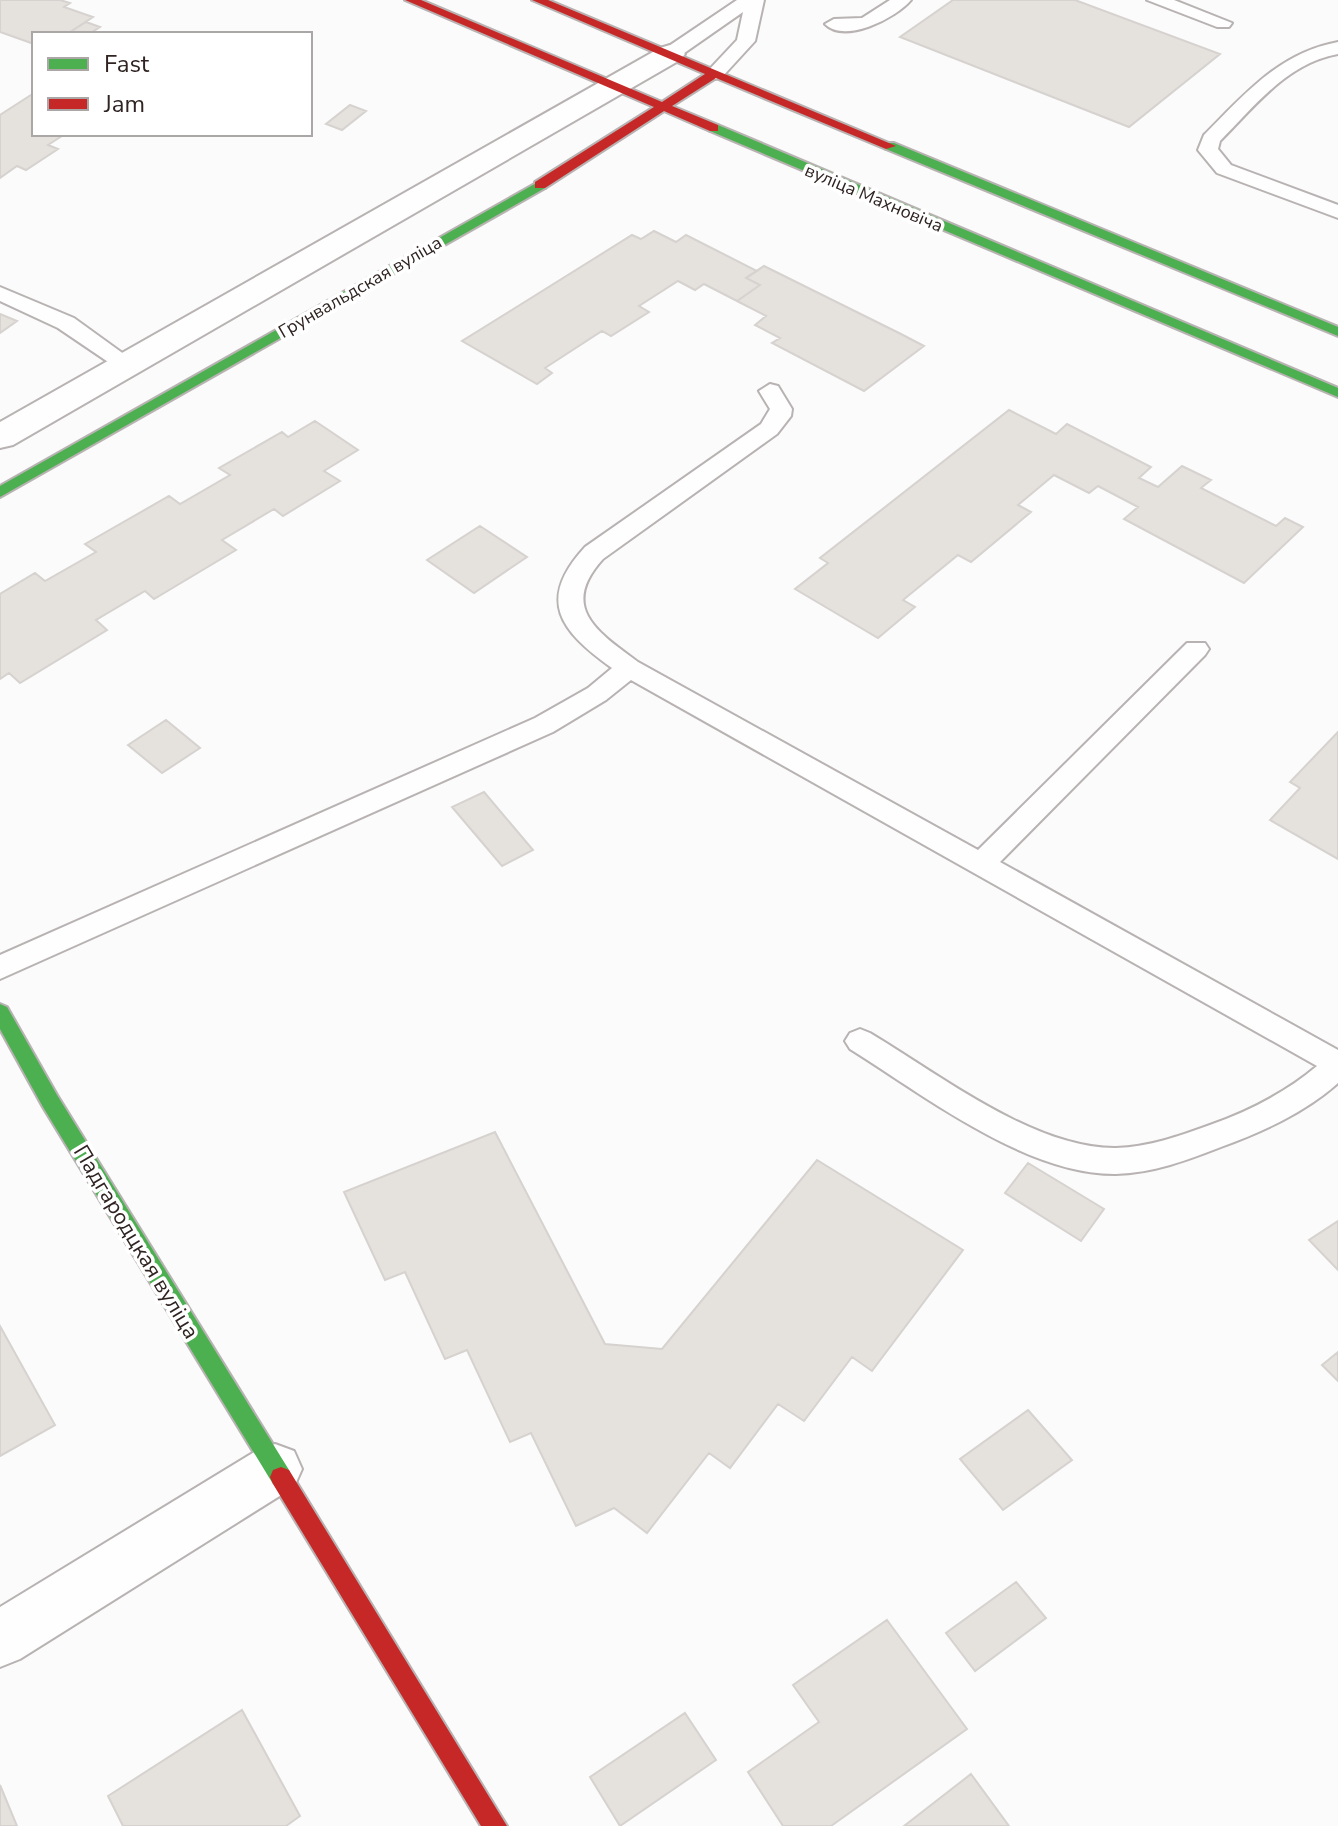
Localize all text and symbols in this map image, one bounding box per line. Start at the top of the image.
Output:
legend [32,32,312,136]
text: Fast [104,48,150,80]
text: Jam [103,88,145,120]
street label: вуліца Махновіча [801,158,947,238]
street label: Грунвальдская вуліца [274,230,446,344]
street label: Падгародцкая вуліца [66,1139,206,1345]

